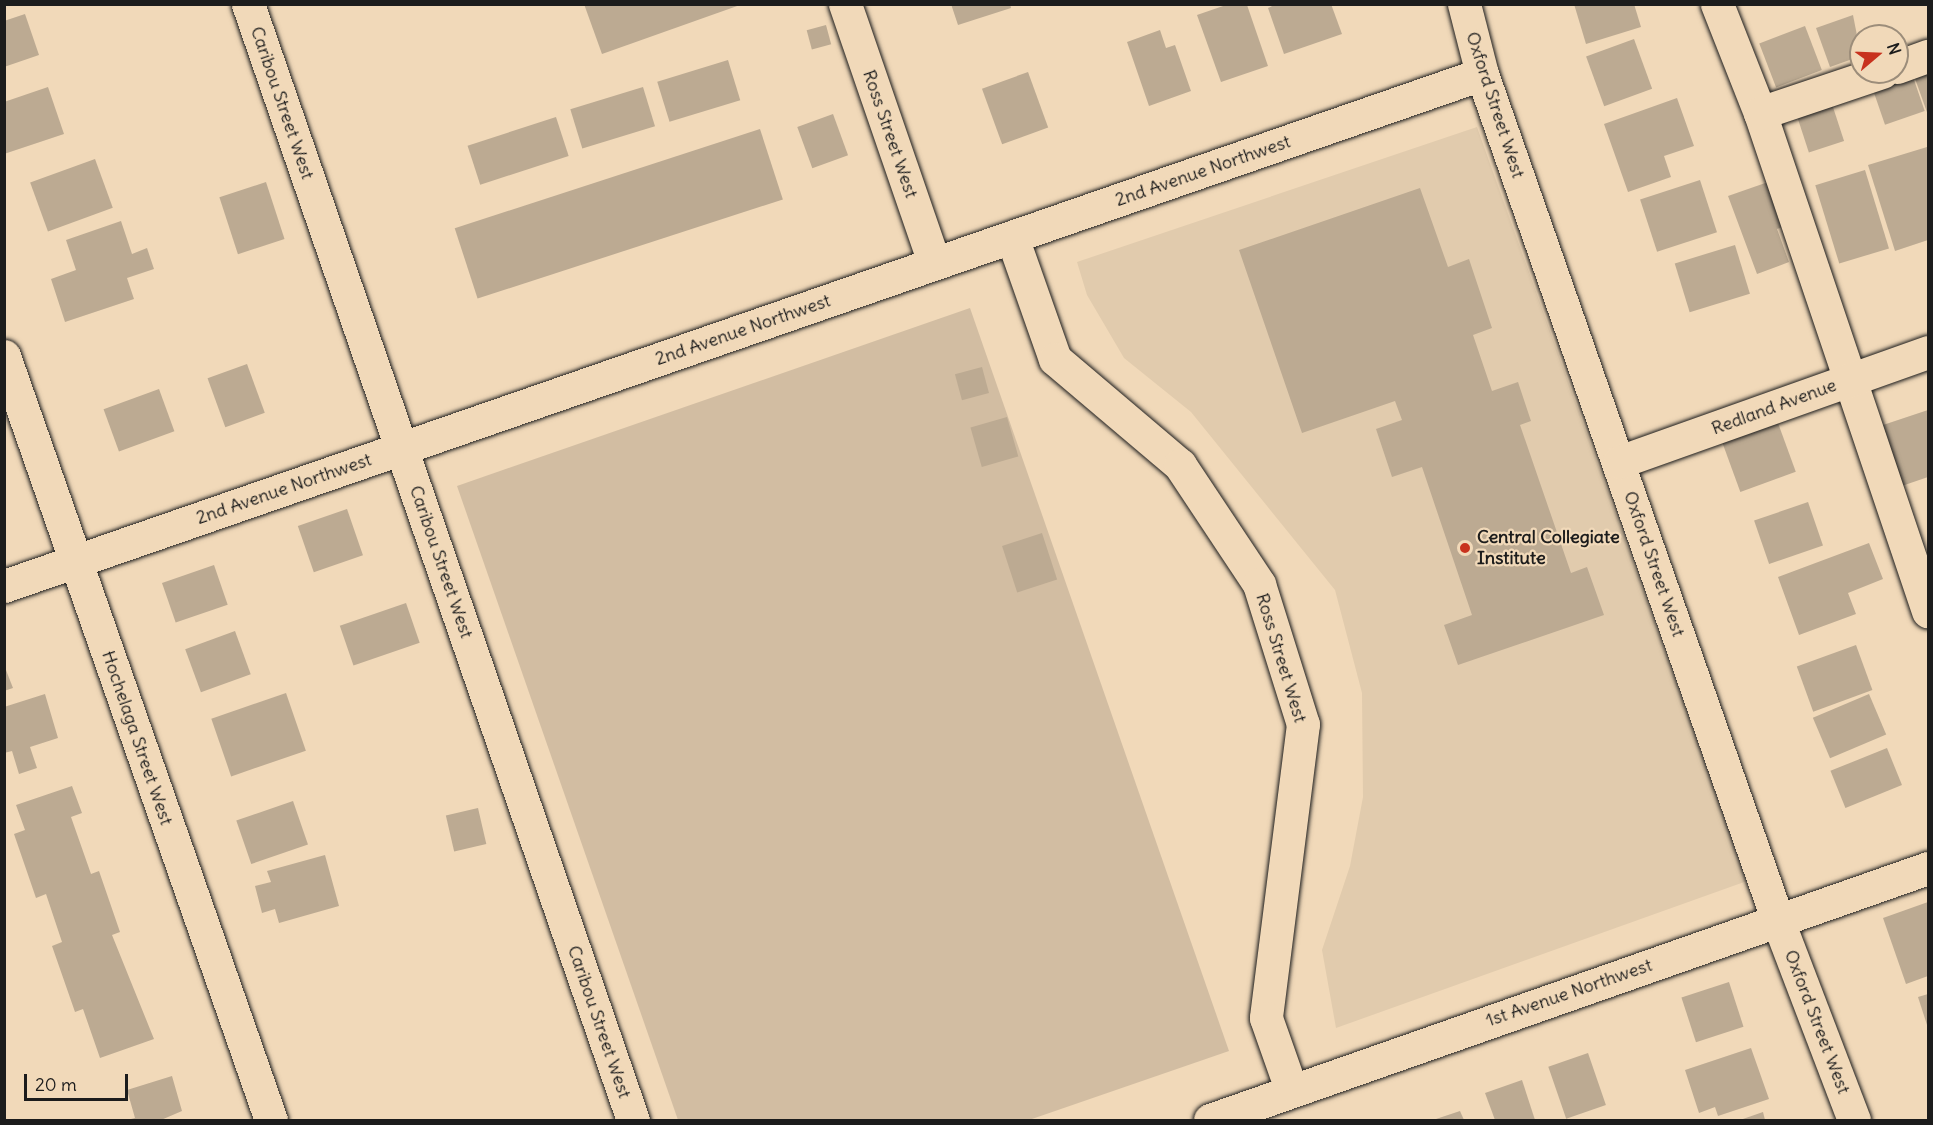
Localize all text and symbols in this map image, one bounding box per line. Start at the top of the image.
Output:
street label: Caribou Street West [246,24,318,182]
north arrow [1849,24,1909,84]
street label: Oxford Street West [1461,29,1529,181]
text: N [1883,40,1905,57]
street label: Ross Street West [858,67,922,201]
street label: 2nd Avenue Northwest [1113,131,1293,211]
street label: 2nd Avenue Northwest [653,290,833,370]
street label: Redland Avenue [1709,374,1839,440]
street label: 2nd Avenue Northwest [194,449,374,529]
street label: Caribou Street West [405,483,477,641]
street label: Oxford Street West [1619,488,1689,640]
place label: Central Collegiate Institute [1477,527,1620,570]
marker: Central Collegiate Institute [1458,541,1472,555]
street label: Ross Street West [1251,591,1311,725]
street label: Hochelaga Street West [97,648,177,828]
street label: Caribou Street West [563,943,635,1101]
street label: Oxford Street West [1780,947,1854,1097]
street label: 1st Avenue Northwest [1483,954,1655,1032]
scale bar [27,1062,130,1100]
text: 20 m [35,1073,77,1096]

